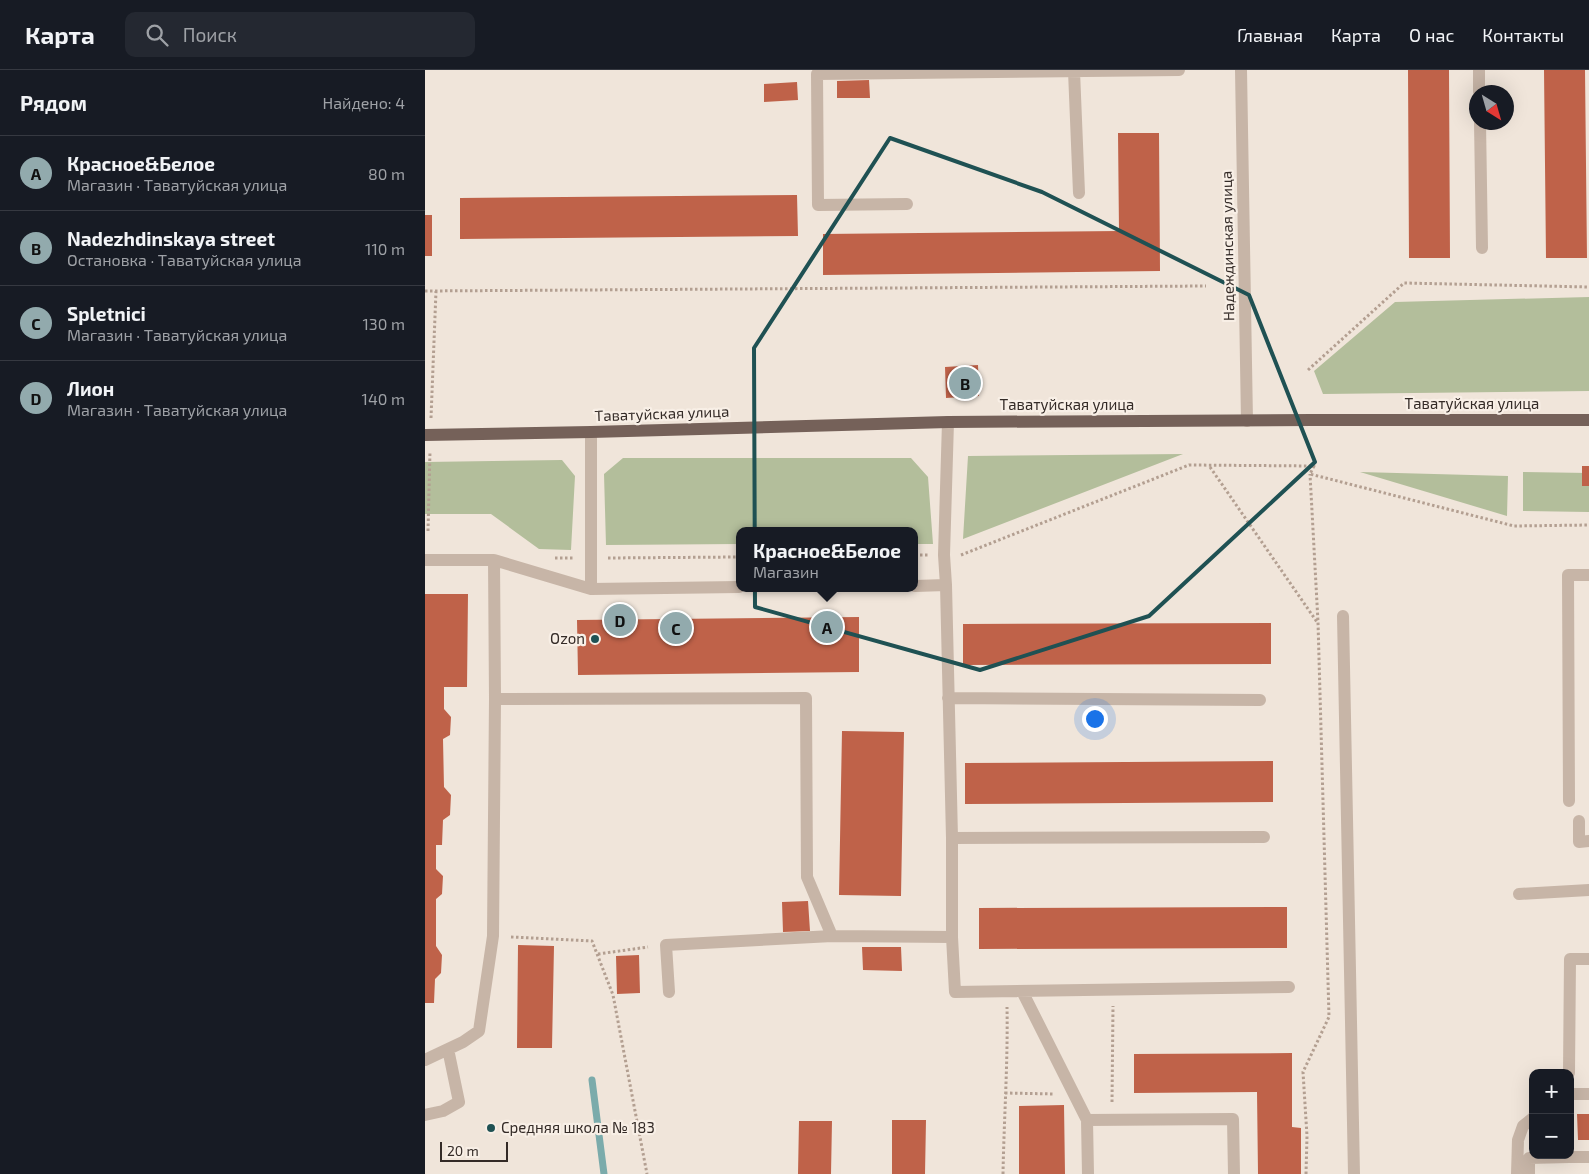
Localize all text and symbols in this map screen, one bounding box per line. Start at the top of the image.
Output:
search box [125,12,475,57]
text: Карта [25,20,95,49]
icon: search [143,21,171,49]
text: Поиск [183,23,237,46]
text: Главная [1237,24,1303,46]
text: Карта [1331,24,1381,46]
text: О нас [1409,24,1454,46]
text: Контакты [1482,24,1564,46]
north arrow [1469,85,1514,130]
text: Рядом [20,90,87,115]
text: Найдено: 4 [322,93,405,112]
text: Красное&Белое [67,152,215,175]
text: A [31,164,41,183]
text: 80 m [368,164,405,183]
street label: Надеждинская улица [1217,171,1238,321]
text: Магазин · Таватуйская улица [67,175,287,194]
text: Nadezhdinskaya street [67,227,275,250]
text: B [31,239,41,258]
text: 110 m [365,239,405,258]
text: Остановка · Таватуйская улица [67,250,302,269]
text: Spletnici [67,302,146,325]
text: C [31,314,41,333]
text: 130 m [363,314,405,333]
text: Магазин · Таватуйская улица [67,325,287,344]
pin: B [949,364,981,402]
text: Лион [67,377,114,400]
text: D [31,389,41,408]
text: 140 m [362,389,405,408]
street label: Таватуйская улица [1405,394,1539,413]
street label: Таватуйская улица [1000,395,1134,414]
text: Магазин · Таватуйская улица [67,400,287,419]
street label: Таватуйская улица [594,402,730,425]
popup [736,527,918,592]
text: Красное&Белое [753,539,901,562]
text: Магазин [753,562,819,581]
pin: D [604,601,636,639]
pin: A [811,608,843,646]
pin: C [660,609,692,647]
place label: Ozon [550,629,585,647]
marker: Ozon [589,633,601,645]
your location [1082,706,1108,732]
map controls [1529,1069,1574,1159]
button: + [1529,1069,1574,1114]
button: − [1529,1114,1574,1159]
place label: Средняя школа № 183 [501,1118,655,1136]
marker: Средняя школа № 183 [485,1122,497,1134]
scale bar [440,1139,507,1162]
text: 20 m [447,1142,479,1159]

